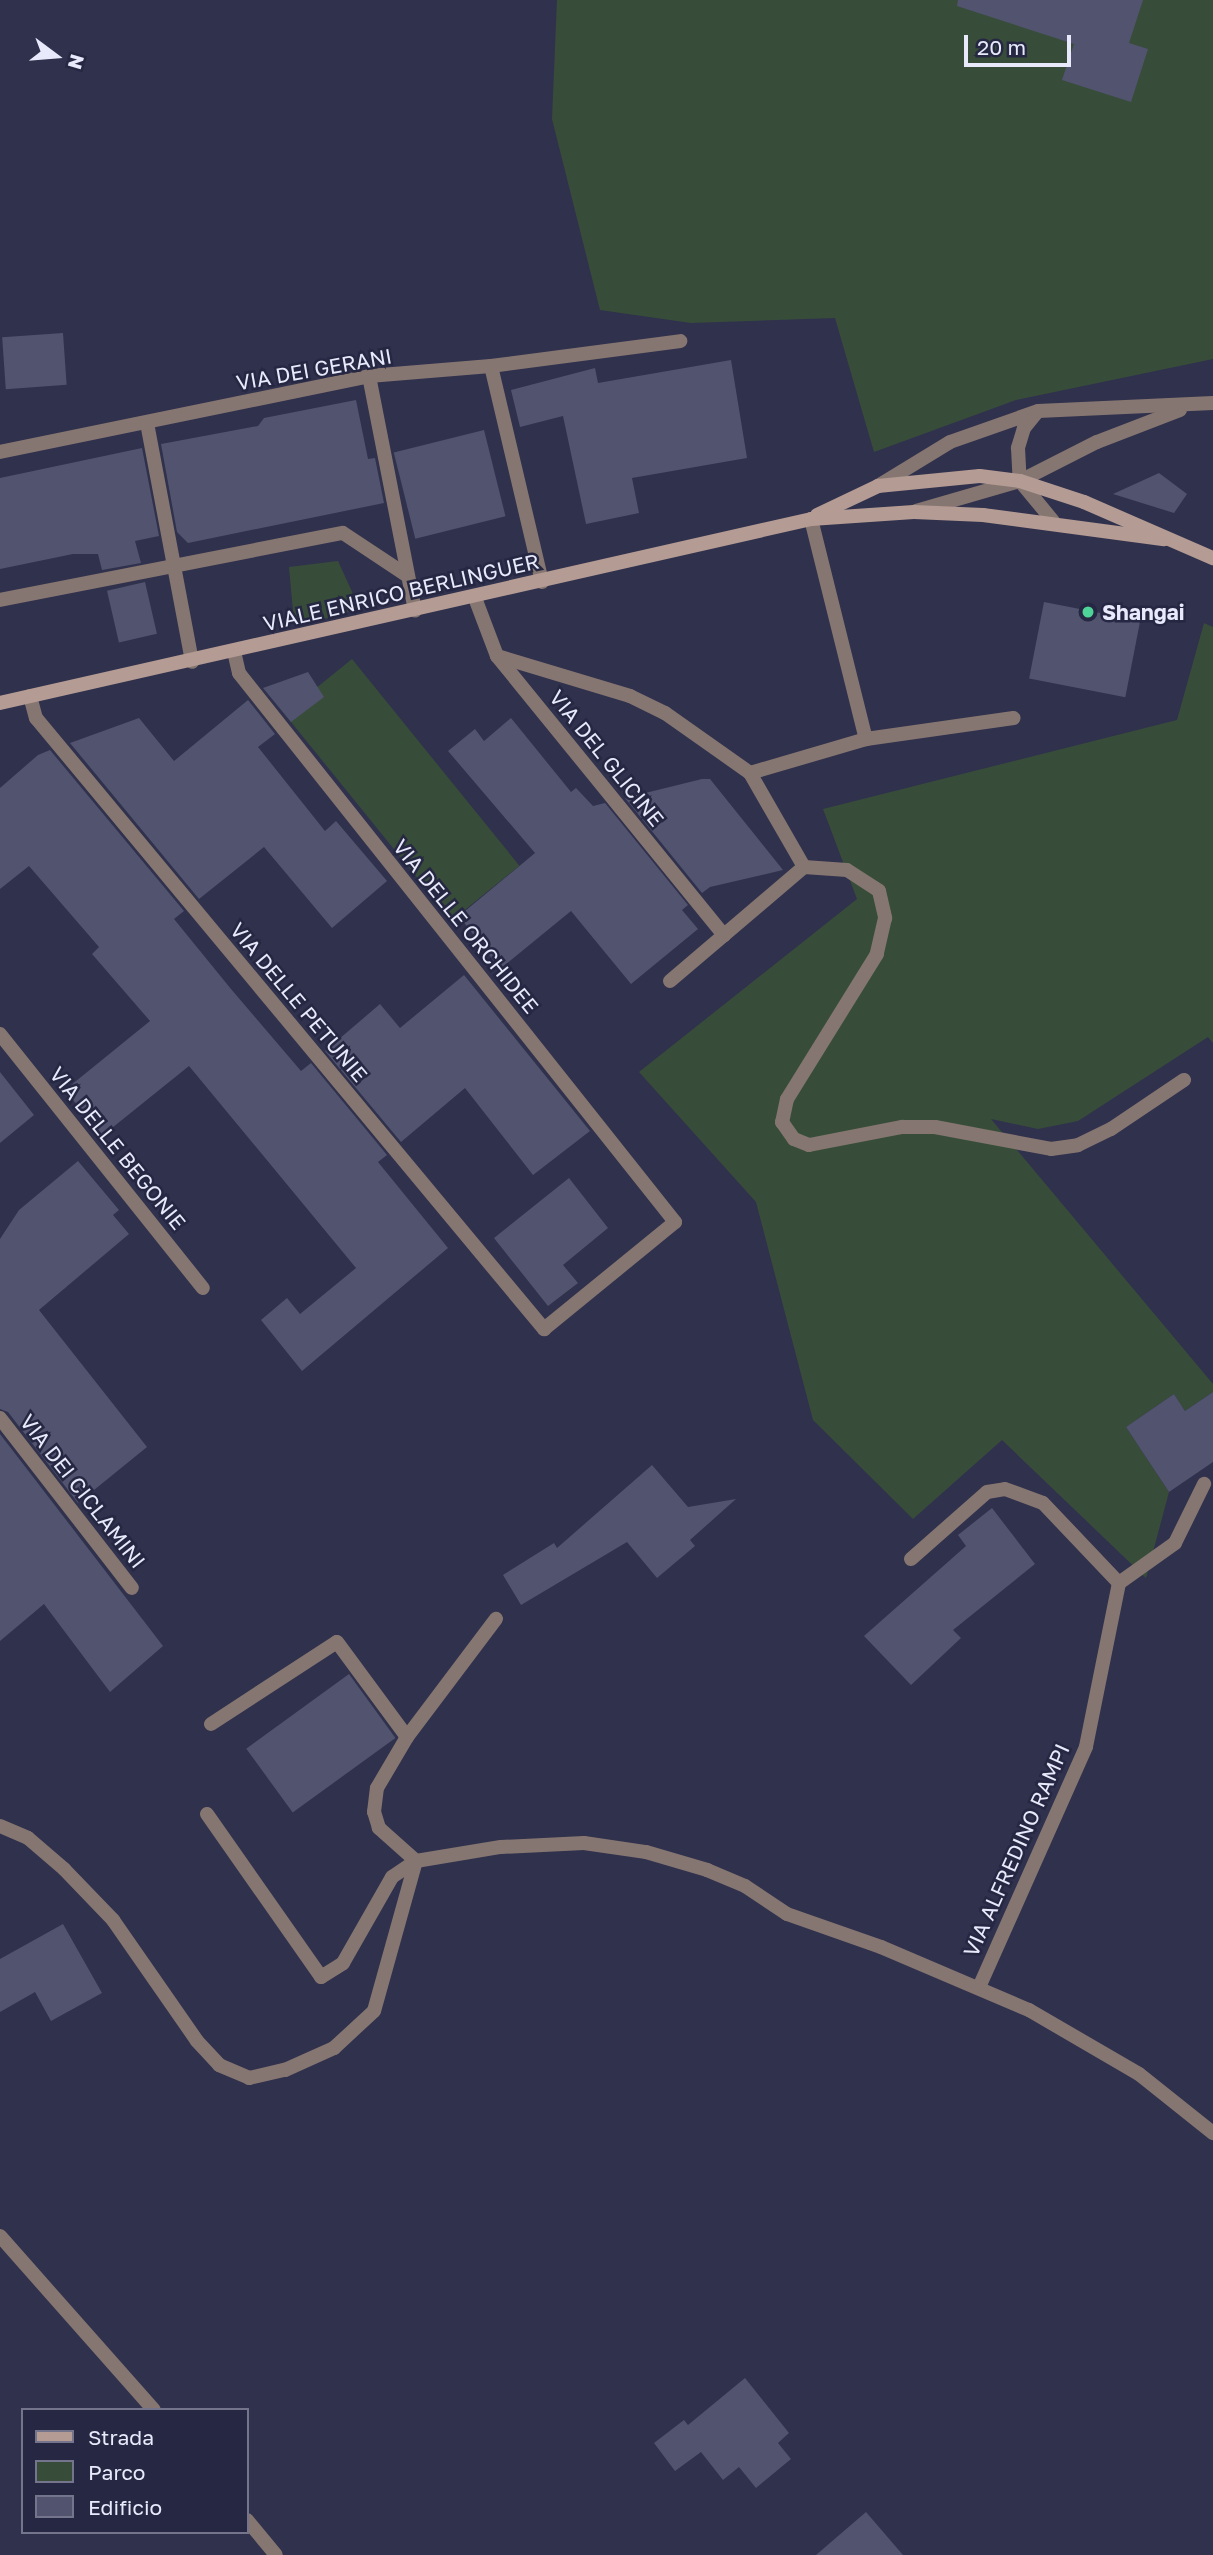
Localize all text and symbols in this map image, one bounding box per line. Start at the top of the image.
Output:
north arrow [21,21,91,91]
scale bar [968,21,1075,65]
text: 20 m [977,34,1026,60]
text: N [64,52,90,72]
street label: VIA DEI GERANI [234,343,394,395]
street label: VIALE ENRICO BERLINGUER [261,548,541,636]
place label: Shangai [1102,599,1185,625]
marker: Shangai [1080,604,1096,620]
street label: VIA DEL GLICINE [544,685,670,831]
street label: VIA DELLE ORCHIDEE [388,834,544,1018]
street label: VIA DELLE PETUNIE [225,917,373,1087]
street label: VIA DELLE BEGONIE [45,1062,191,1234]
street label: VIA DEI CICLAMINI [15,1409,151,1573]
street label: VIA ALFREDINO RAMPI [958,1740,1074,1960]
legend [21,2408,248,2534]
text: Strada [88,2424,154,2450]
text: Parco [88,2459,145,2485]
text: Edificio [88,2494,162,2520]

